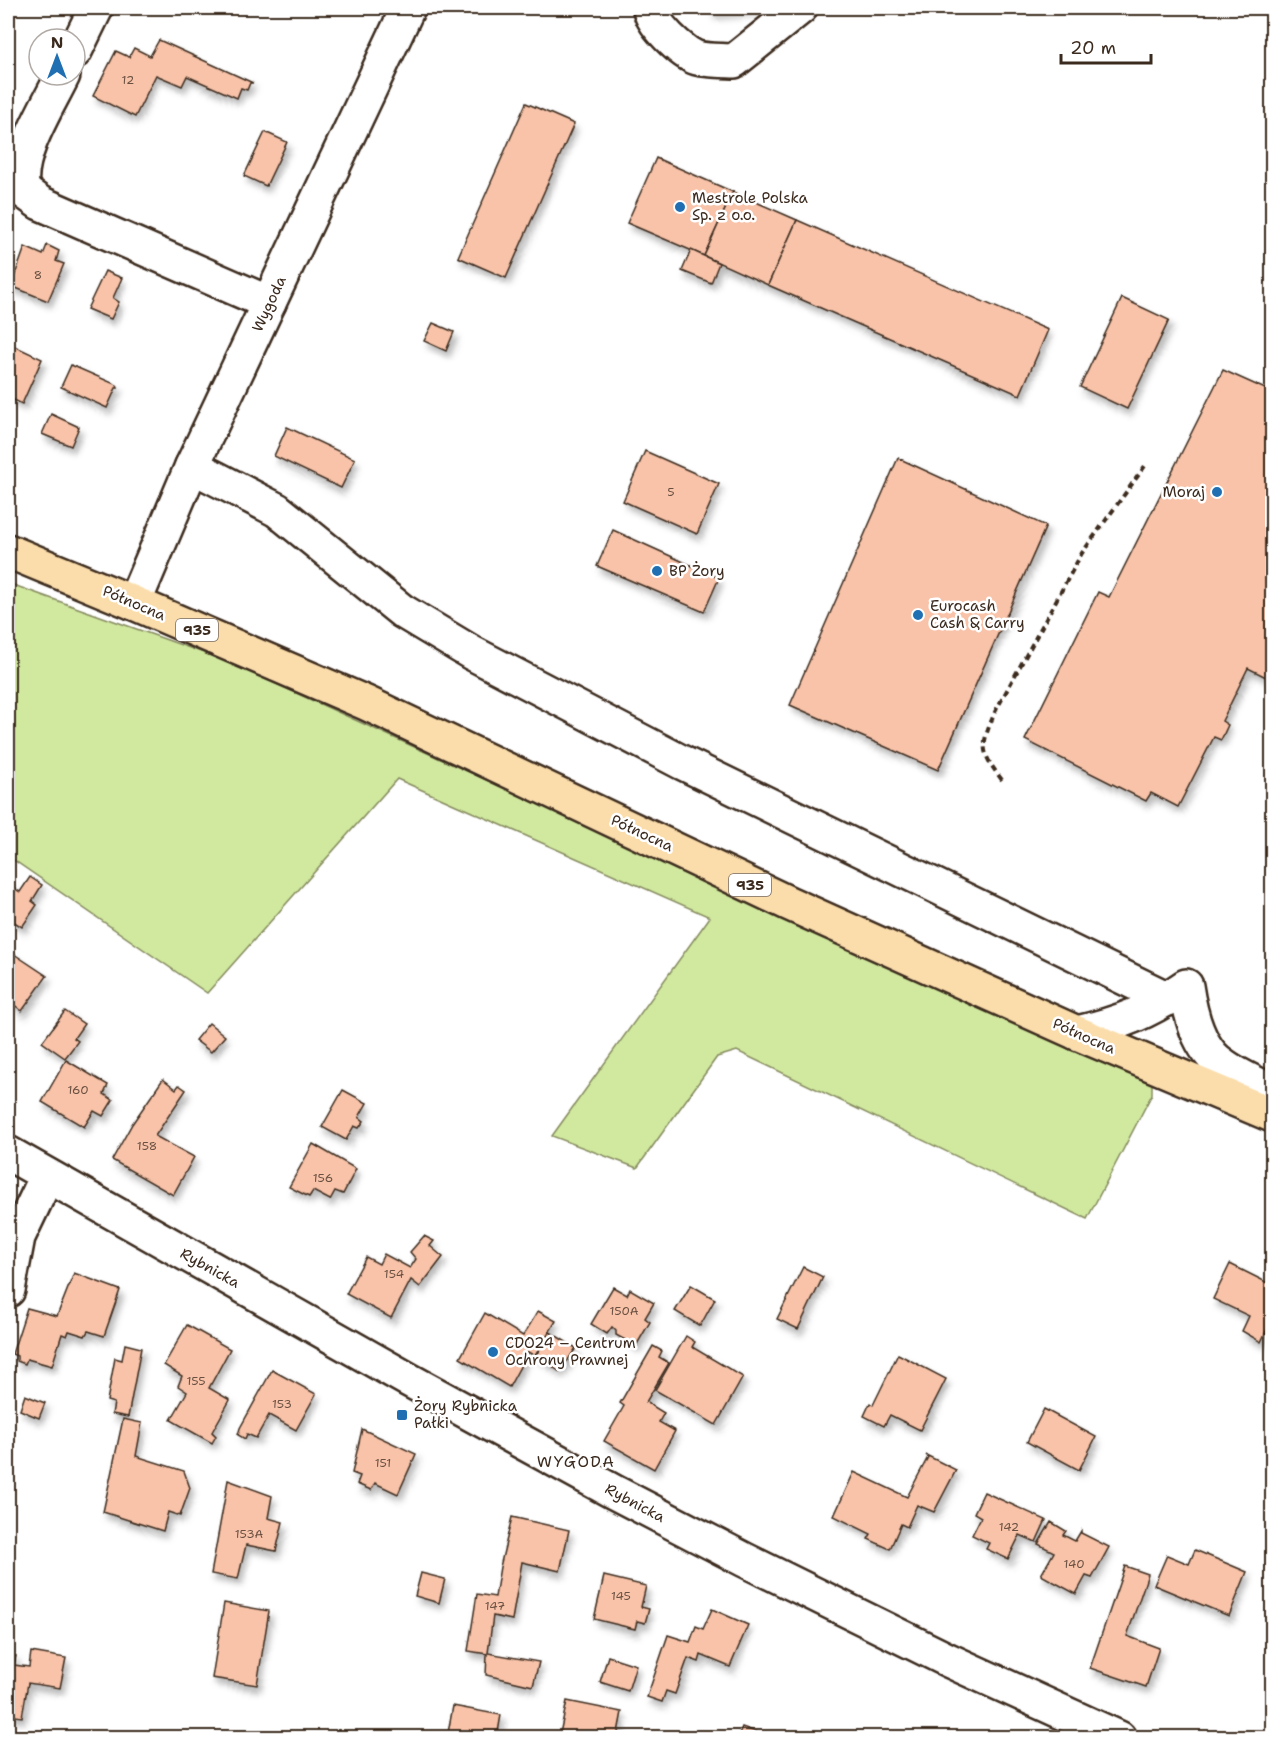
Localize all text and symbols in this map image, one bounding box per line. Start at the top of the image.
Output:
north arrow [27,27,87,87]
scale bar [1061,27,1151,65]
text: N [51,32,63,53]
text: 20 m [1070,36,1116,60]
house number: 12 [122,72,134,88]
place label: Mestrole Polska Sp. z o.o. [692,188,809,225]
marker: Mestrole Polska Sp. z o.o. [673,200,687,214]
house number: 8 [34,267,42,283]
street label: Wygoda [247,272,291,335]
place label: Moraj [1163,482,1205,502]
house number: 5 [667,484,675,500]
marker: Moraj [1210,485,1224,499]
place label: BP Żory [669,561,725,581]
marker: BP Żory [650,564,664,578]
street label: Północna [99,581,169,625]
place label: Eurocash Cash & Carry [930,596,1025,633]
marker: Eurocash Cash & Carry [911,608,925,622]
road number: 935 [176,619,218,641]
street label: Północna [608,810,677,856]
road number: 935 [729,874,771,896]
street label: Północna [1049,1013,1119,1059]
house number: 160 [67,1082,89,1098]
house number: 158 [137,1138,157,1154]
house number: 156 [313,1170,333,1186]
street label: Rybnicka [177,1243,244,1293]
house number: 154 [384,1266,404,1282]
house number: 150A [609,1303,639,1319]
place label: CDO24 – Centrum Ochrony Prawnej [505,1333,636,1370]
marker: CDO24 – Centrum Ochrony Prawnej [486,1345,500,1359]
house number: 155 [186,1373,206,1389]
house number: 153 [272,1396,292,1412]
place label: Żory Rybnicka Pałki [414,1396,518,1433]
marker: Żory Rybnicka Pałki [395,1408,409,1422]
district label: WYGODA [537,1451,615,1472]
house number: 151 [375,1455,391,1471]
street label: Rybnicka [601,1479,669,1527]
house number: 142 [999,1519,1019,1535]
house number: 153A [235,1526,264,1542]
house number: 140 [1063,1556,1085,1572]
house number: 145 [611,1588,631,1604]
house number: 147 [485,1598,505,1614]

